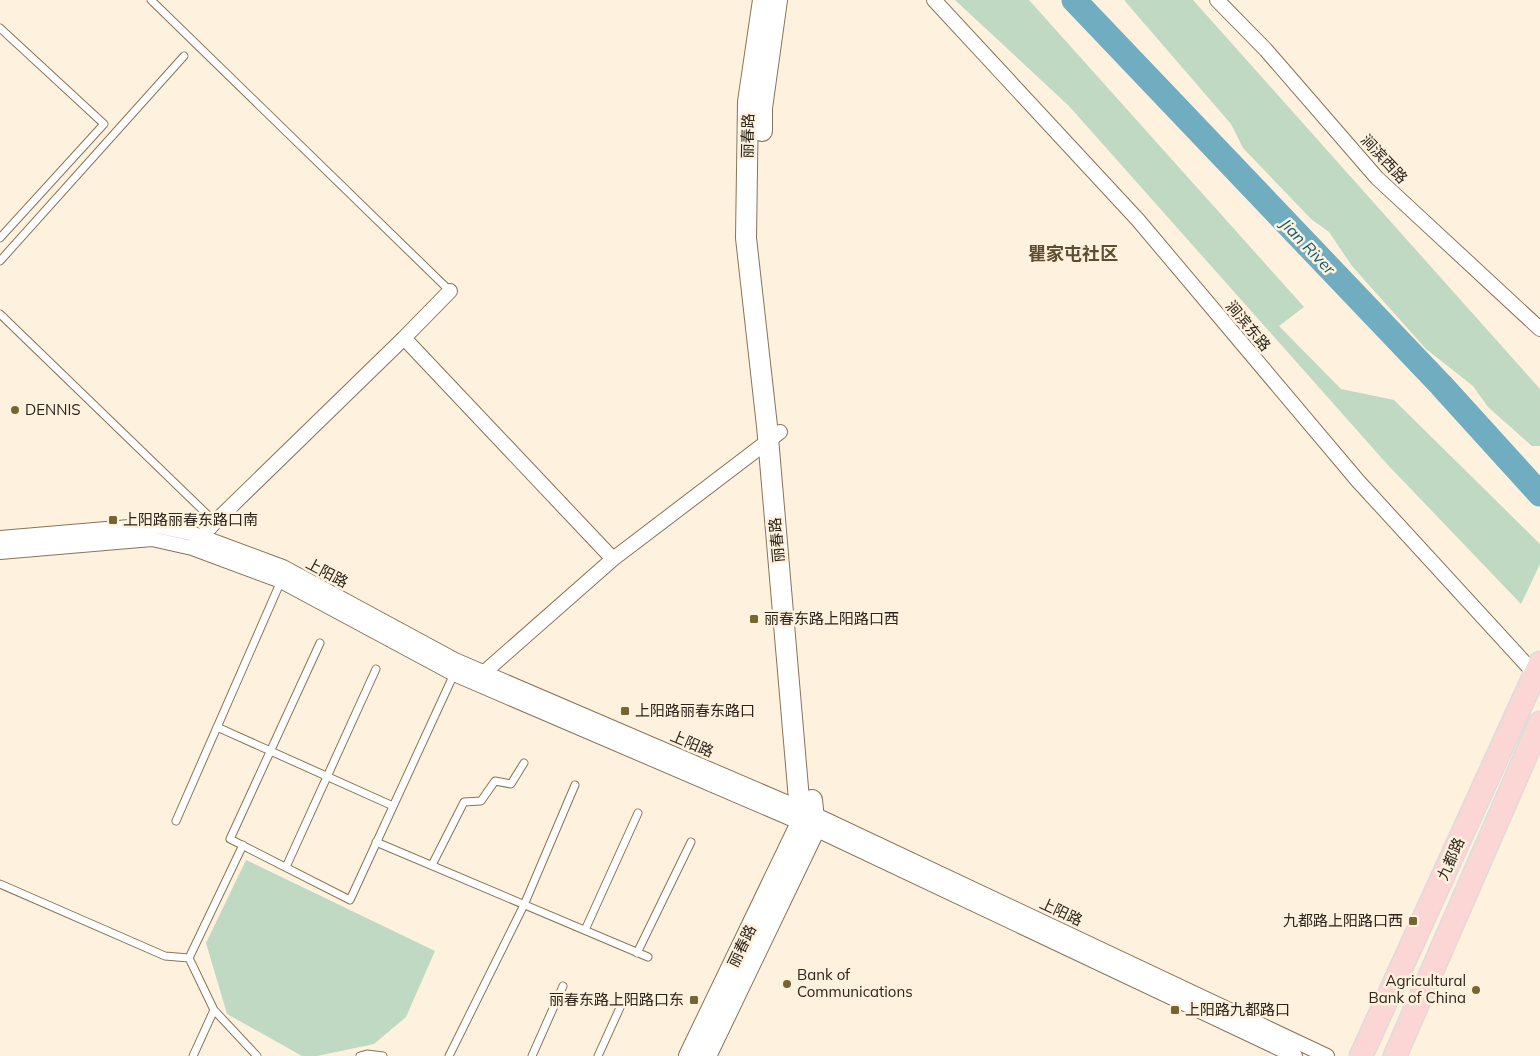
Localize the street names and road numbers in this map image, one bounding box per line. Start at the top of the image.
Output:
street label: 丽春路 [738,113,757,159]
street label: 涧滨西路 [1357,130,1412,187]
street label: 涧滨东路 [1222,297,1275,355]
street label: 丽春路 [765,517,788,563]
street label: 上阳路 [303,554,352,592]
street label: 上阳路 [668,726,717,761]
street label: 九都路 [1433,834,1468,883]
street label: 上阳路 [1037,893,1086,930]
street label: 丽春路 [723,921,760,970]

